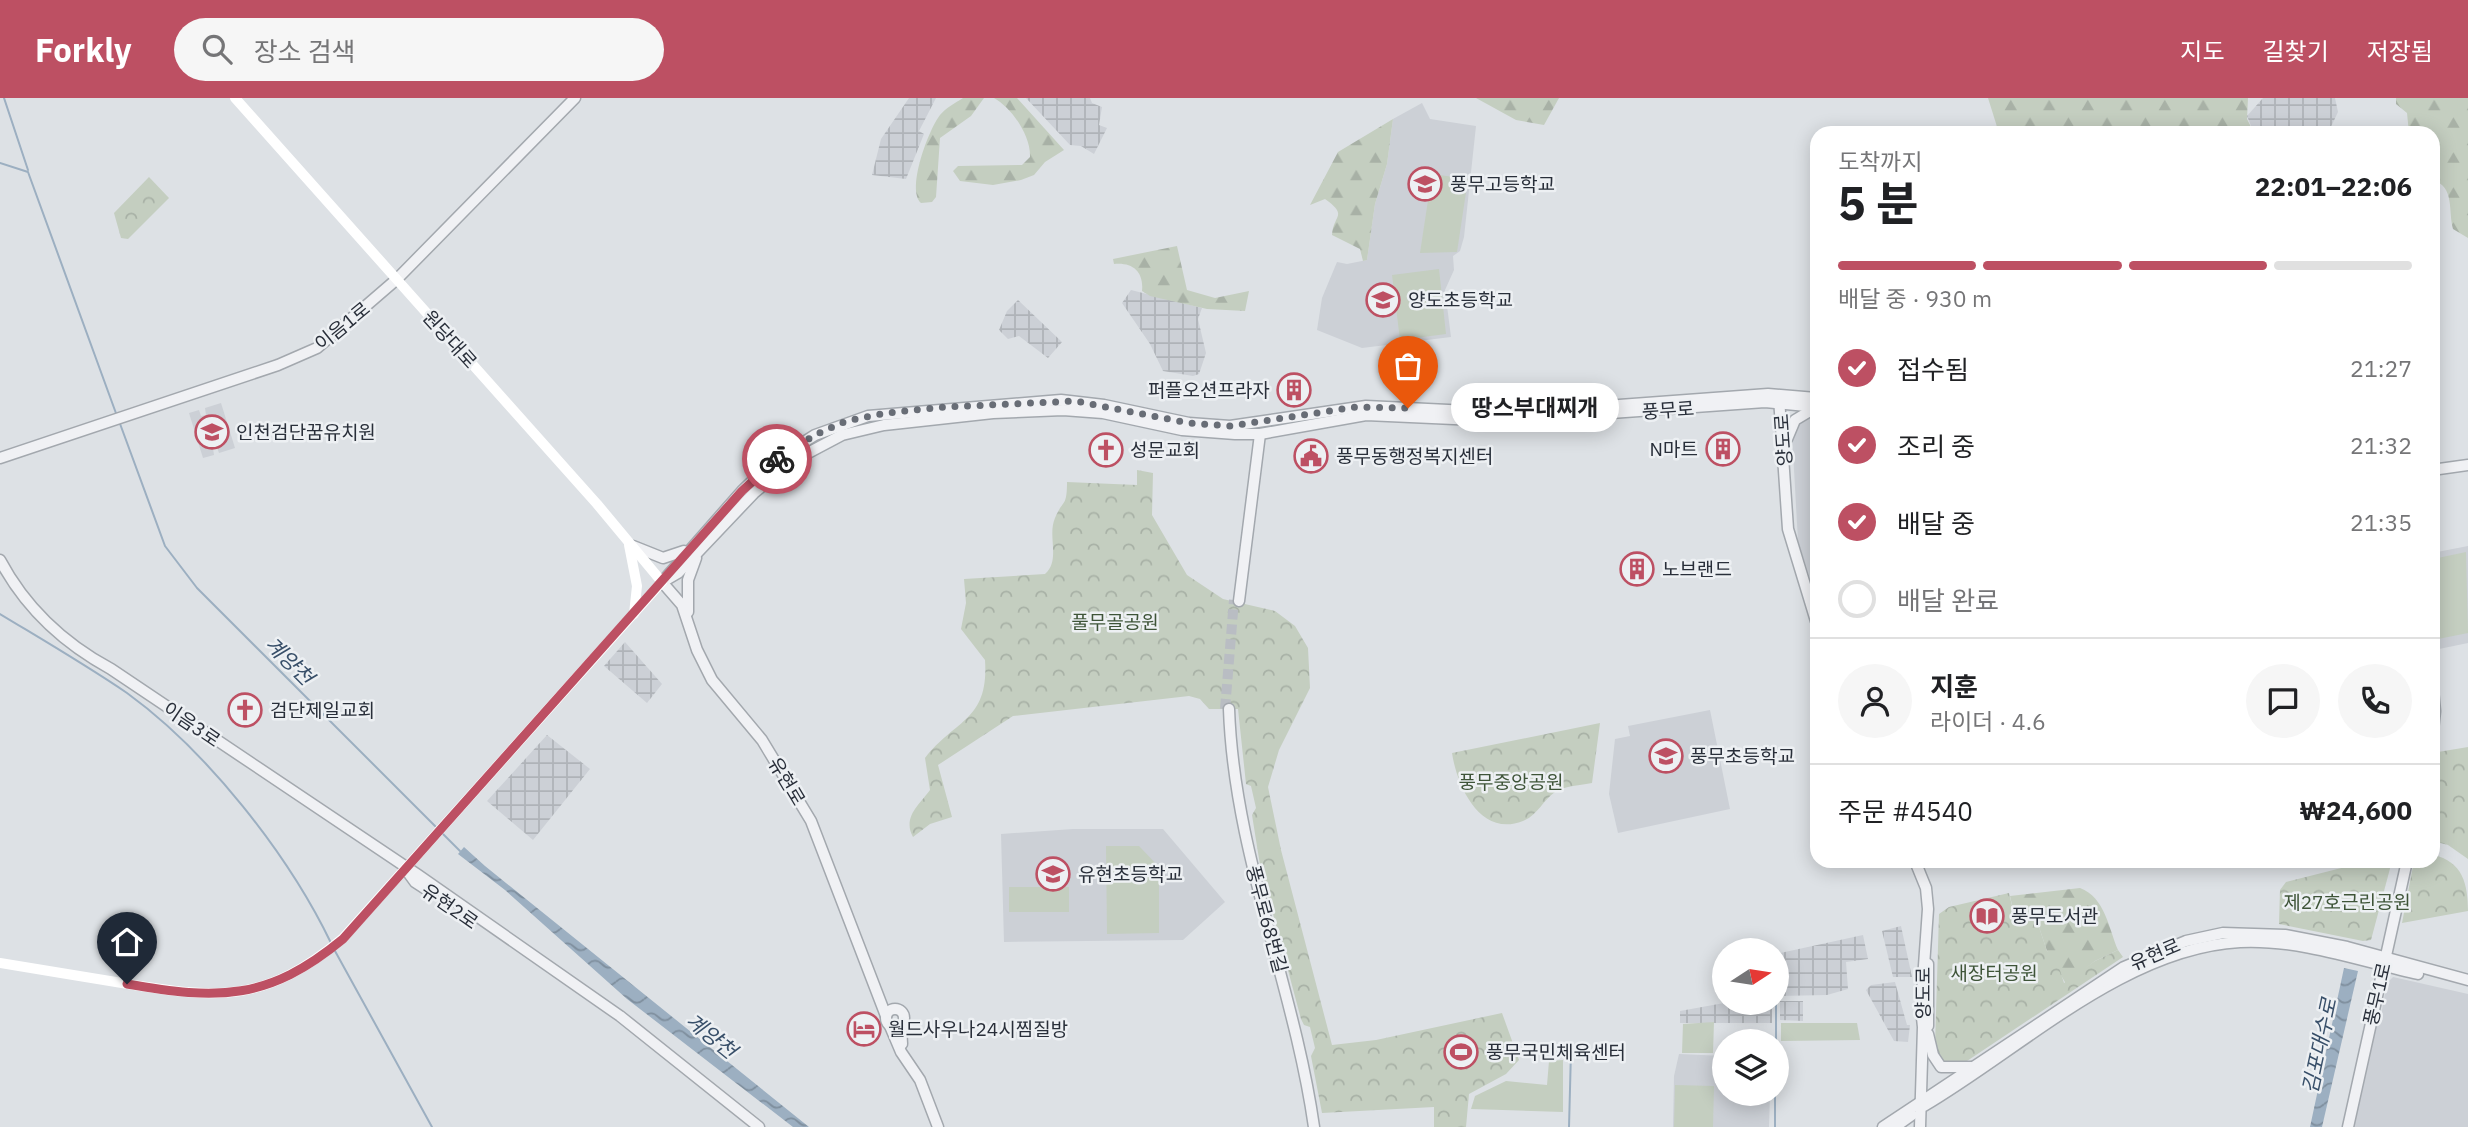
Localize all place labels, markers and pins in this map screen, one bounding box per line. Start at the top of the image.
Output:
school or university icon: 풍무고등학교 [1406,165,1444,203]
place label: 풍무고등학교 [1450,172,1555,196]
school or university icon: 양도초등학교 [1364,281,1402,319]
place label: 양도초등학교 [1408,288,1513,312]
pin [1378,336,1438,408]
building icon: 퍼플오션프라자 [1275,371,1313,409]
place label: 퍼플오션프라자 [1148,378,1270,402]
callout: 땅스부대찌개 [1450,384,1618,432]
school or university icon: 인천검단꿈유치원 [193,413,231,451]
place label: 인천검단꿈유치원 [236,420,376,444]
building icon: N마트 [1704,430,1742,468]
church icon: 성문교회 [1087,431,1125,469]
public building icon: 풍무동행정복지센터 [1292,437,1330,475]
place label: N마트 [1650,437,1698,461]
place label: 성문교회 [1130,438,1200,462]
place label: 풍무동행정복지센터 [1336,444,1493,468]
building icon: 노브랜드 [1618,550,1656,588]
place label: 노브랜드 [1662,557,1732,581]
church icon: 검단제일교회 [226,691,264,729]
place label: 검단제일교회 [270,698,375,722]
school or university icon: 풍무초등학교 [1647,737,1685,775]
place label: 풍무초등학교 [1690,744,1795,768]
school or university icon: 유현초등학교 [1034,855,1072,893]
place label: 유현초등학교 [1078,862,1183,886]
library icon: 풍무도서관 [1968,897,2006,935]
place label: 풍무도서관 [2011,904,2098,928]
pin [97,912,157,984]
hotel icon: 월드사우나24시찜질방 [845,1010,883,1048]
place label: 월드사우나24시찜질방 [888,1017,1068,1041]
sports icon: 풍무국민체육센터 [1442,1033,1480,1071]
place label: 풍무국민체육센터 [1486,1040,1626,1064]

